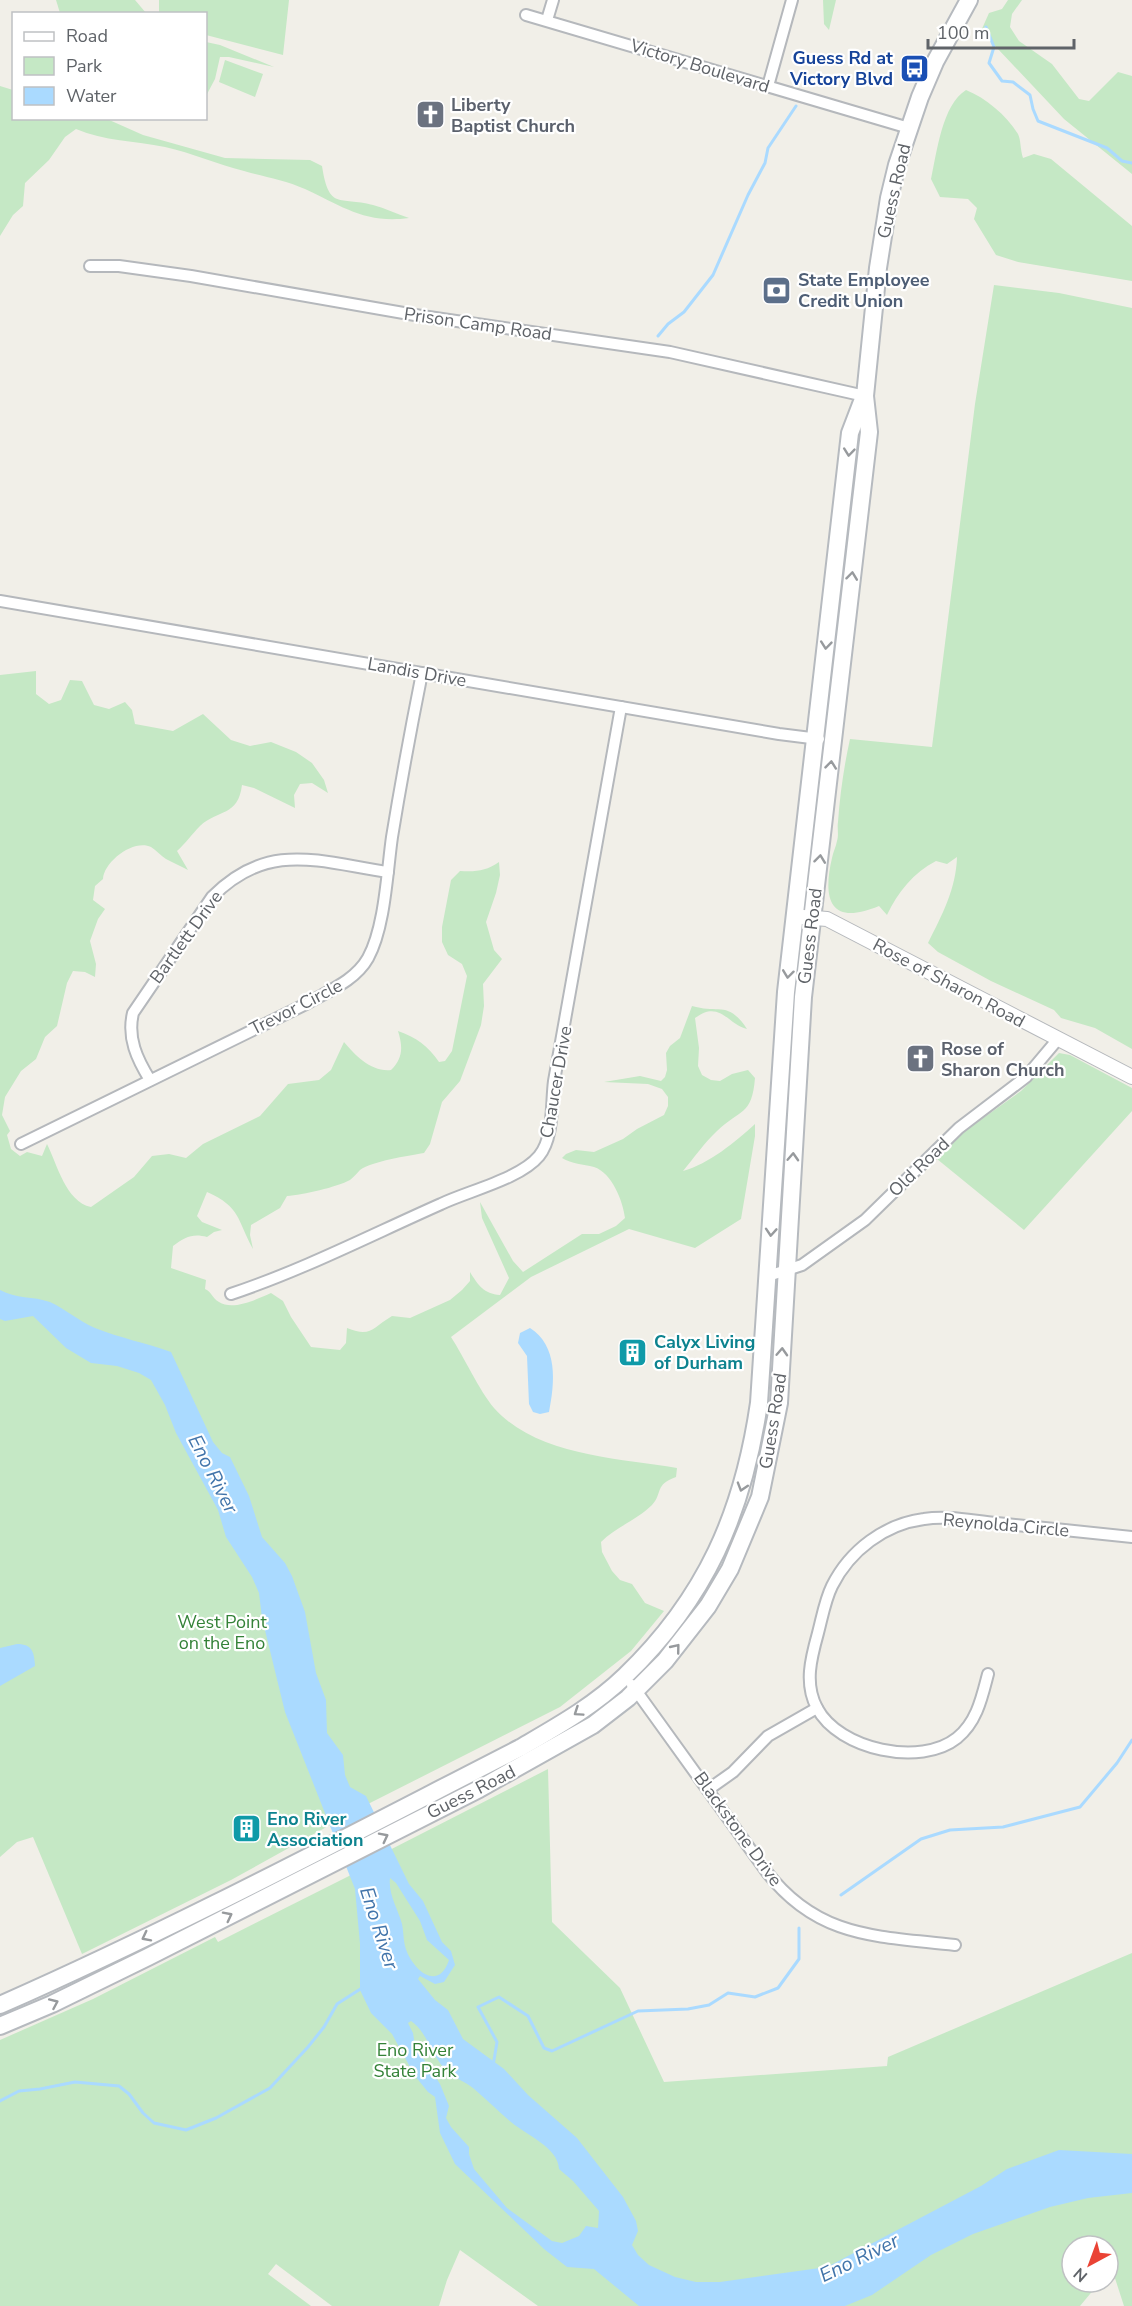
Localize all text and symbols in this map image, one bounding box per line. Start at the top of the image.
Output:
legend [12,12,207,120]
scale bar [928,12,1074,50]
text: 100 m [937,21,989,45]
text: Road [66,24,108,48]
street label: Victory Boulevard [626,33,773,99]
place label: Guess Rd at Victory Blvd [789,46,893,91]
bus stop icon: Guess Rd at Victory Blvd [898,52,930,84]
text: Park [66,54,103,78]
text: Water [66,84,117,108]
place label: Liberty Baptist Church [451,93,575,138]
church icon: Liberty Baptist Church [414,99,446,131]
street label: Guess Road [871,141,917,241]
place label: State Employee Credit Union [798,268,930,313]
bank icon: State Employee Credit Union [761,274,793,306]
street label: Prison Camp Road [402,302,554,346]
one-way arrow [843,447,855,456]
one-way arrow [846,571,858,580]
one-way arrow [820,641,833,650]
street label: Landis Drive [366,651,468,693]
one-way arrow [824,761,836,770]
one-way arrow [813,854,826,863]
street label: Bartlett Drive [144,886,228,988]
street label: Guess Road [792,887,828,985]
street label: Rose of Sharon Road [869,933,1029,1033]
one-way arrow [782,970,795,979]
street label: Trevor Circle [245,973,347,1041]
street label: Chaucer Drive [534,1024,578,1140]
place label: Rose of Sharon Church [941,1037,1065,1082]
church icon: Rose of Sharon Church [904,1043,936,1075]
street label: Old Road [883,1132,955,1202]
one-way arrow [786,1153,799,1162]
one-way arrow [764,1227,777,1236]
place label: Calyx Living of Durham [654,1330,755,1375]
building icon: Calyx Living of Durham [617,1336,649,1368]
one-way arrow [776,1347,789,1356]
street label: Guess Road [754,1371,792,1471]
water label: Eno River [182,1430,245,1519]
one-way arrow [737,1481,749,1492]
street label: Reynolda Circle [942,1508,1070,1542]
park label: West Point on the Eno [177,1610,267,1655]
one-way arrow [668,1644,679,1655]
one-way arrow [574,1705,585,1716]
street label: Guess Road [423,1759,519,1825]
street label: Blackstone Drive [688,1767,788,1891]
place label: Eno River Association [267,1807,364,1852]
building icon: Eno River Association [230,1813,262,1845]
one-way arrow [378,1832,389,1844]
water label: Eno River [353,1883,405,1974]
one-way arrow [222,1912,233,1923]
one-way arrow [142,1930,152,1941]
one-way arrow [48,1998,59,2010]
park label: Eno River State Park [373,2038,458,2083]
water label: Eno River [815,2227,904,2289]
north arrow [1060,2234,1120,2294]
text: N [1069,2262,1093,2287]

